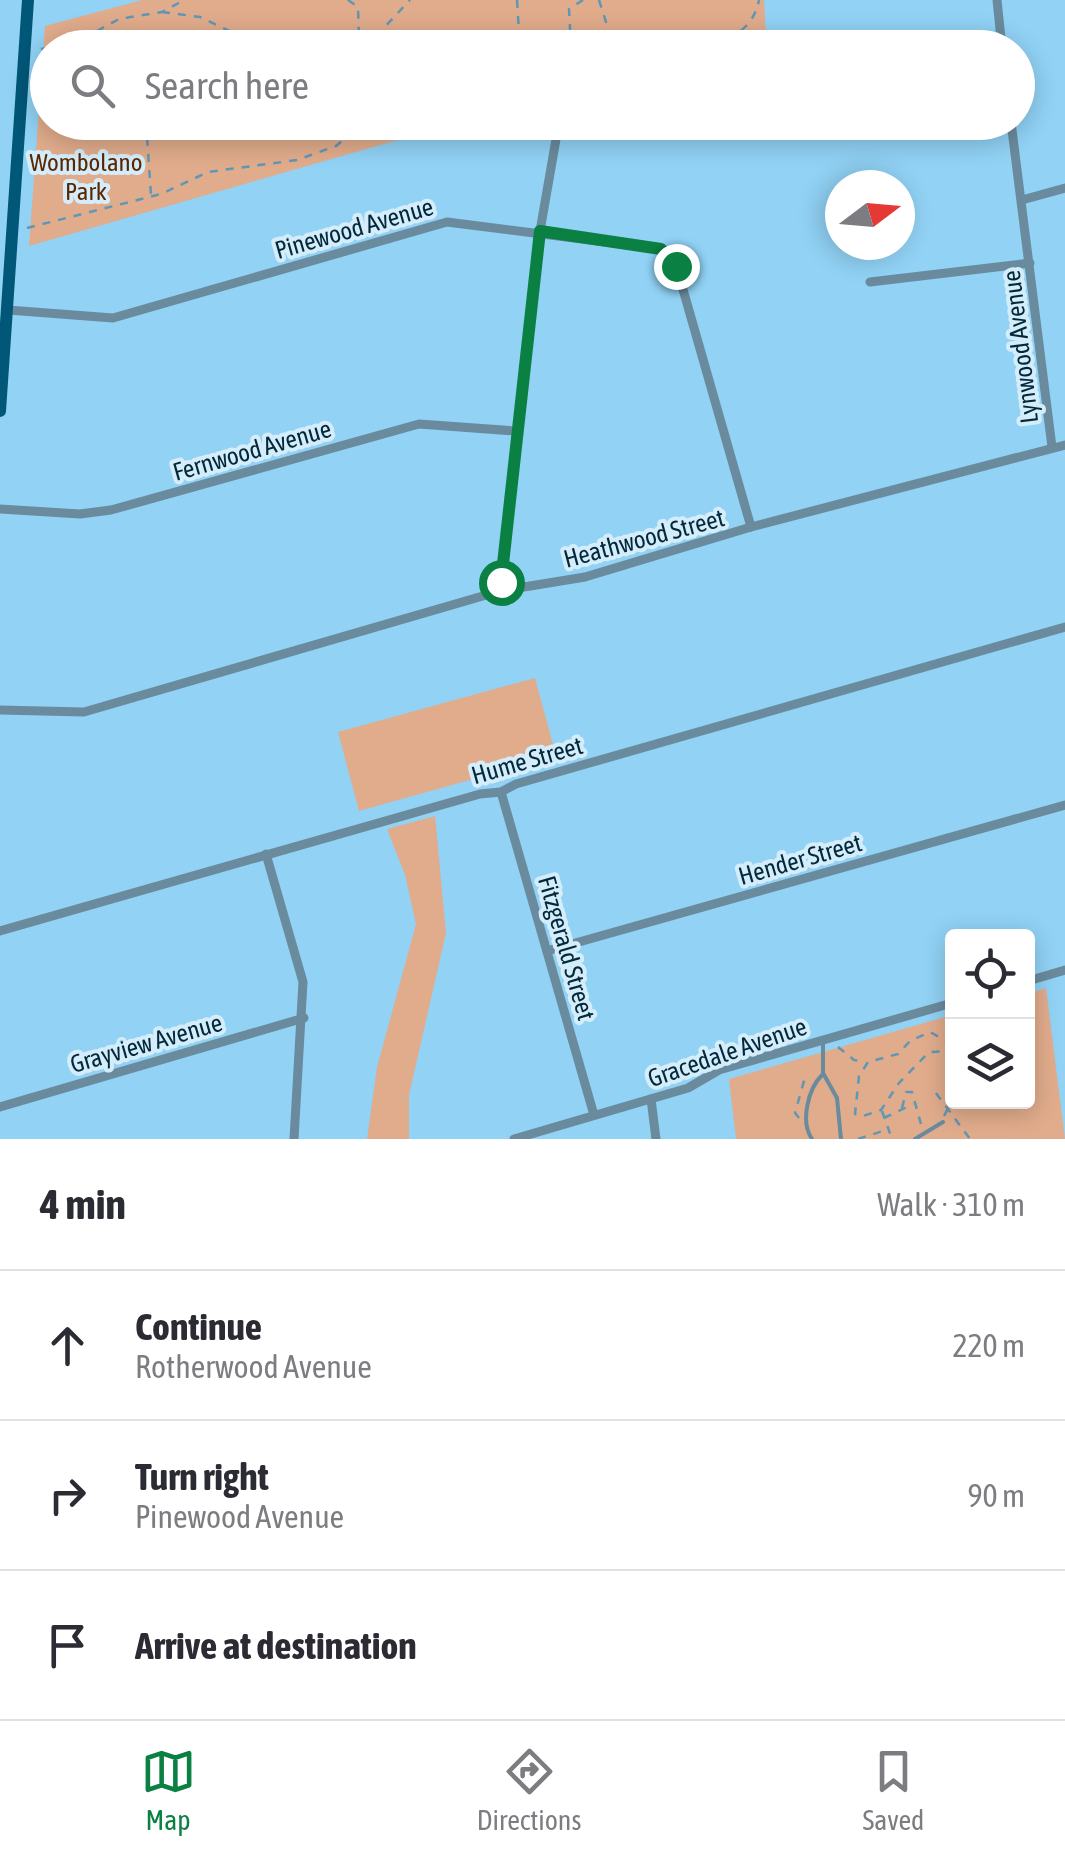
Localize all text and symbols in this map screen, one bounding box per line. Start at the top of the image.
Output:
search box [30,30,1035,140]
icon: search [65,58,120,113]
text: Search here [145,64,309,107]
park label: Wombolano Park [30,148,142,205]
north arrow [825,170,915,260]
street label: Pinewood Avenue [272,192,436,264]
route end [654,244,700,290]
street label: Lynwood Avenue [997,269,1043,425]
street label: Fernwood Avenue [170,414,334,486]
street label: Heathwood Street [561,503,727,573]
route start [479,560,525,606]
street label: Hume Street [468,731,586,789]
street label: Hender Street [735,828,865,890]
street label: Fitzgerald Street [533,873,601,1023]
map controls [945,929,1035,1109]
button: locate [945,929,1035,1019]
street label: Grayview Avenue [67,1008,225,1078]
street label: Gracedale Avenue [644,1012,810,1092]
button: layers [945,1019,1035,1109]
text: 4 min [40,1180,126,1228]
text: Walk · 310 m [877,1186,1025,1223]
text: Continue [135,1305,262,1348]
icon: ahead [40,1318,95,1373]
text: 220 m [952,1327,1025,1364]
text: Rotherwood Avenue [135,1348,372,1385]
text: Turn right [135,1455,269,1498]
icon: right [40,1468,95,1523]
text: 90 m [967,1477,1025,1514]
text: Pinewood Avenue [135,1498,344,1535]
icon: arrive [40,1618,95,1673]
text: Arrive at destination [135,1624,417,1667]
tab: Map [141,1744,196,1836]
tab: Directions [477,1744,581,1836]
tab: Saved [863,1744,924,1836]

